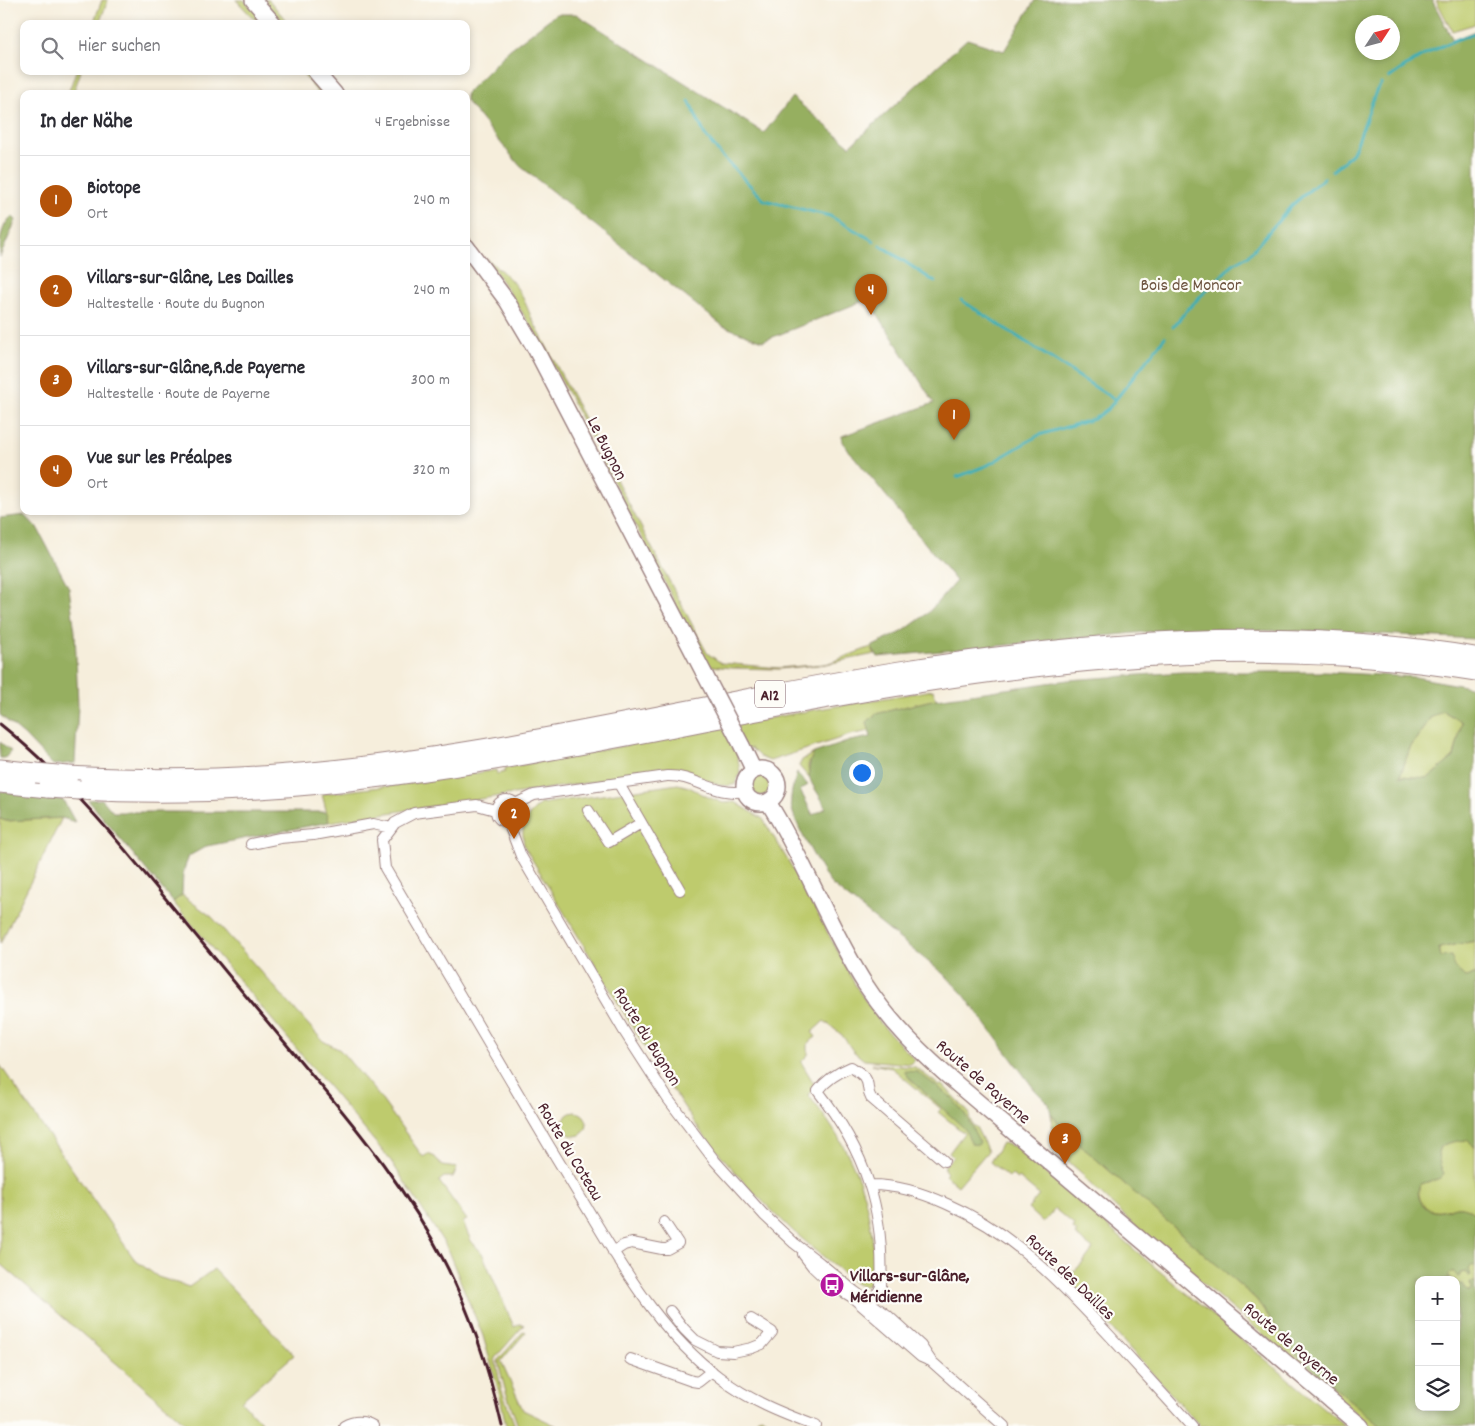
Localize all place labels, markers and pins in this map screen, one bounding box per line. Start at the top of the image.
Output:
pin: 4 [855,274,887,315]
pin: 1 [938,399,970,440]
pin: 2 [498,798,530,839]
pin: 3 [1049,1123,1081,1164]
place label: Villars-sur-Glâne, Méridienne [850,1265,970,1311]
bus stop icon: Villars-sur-Glâne, Méridienne [819,1272,845,1298]

